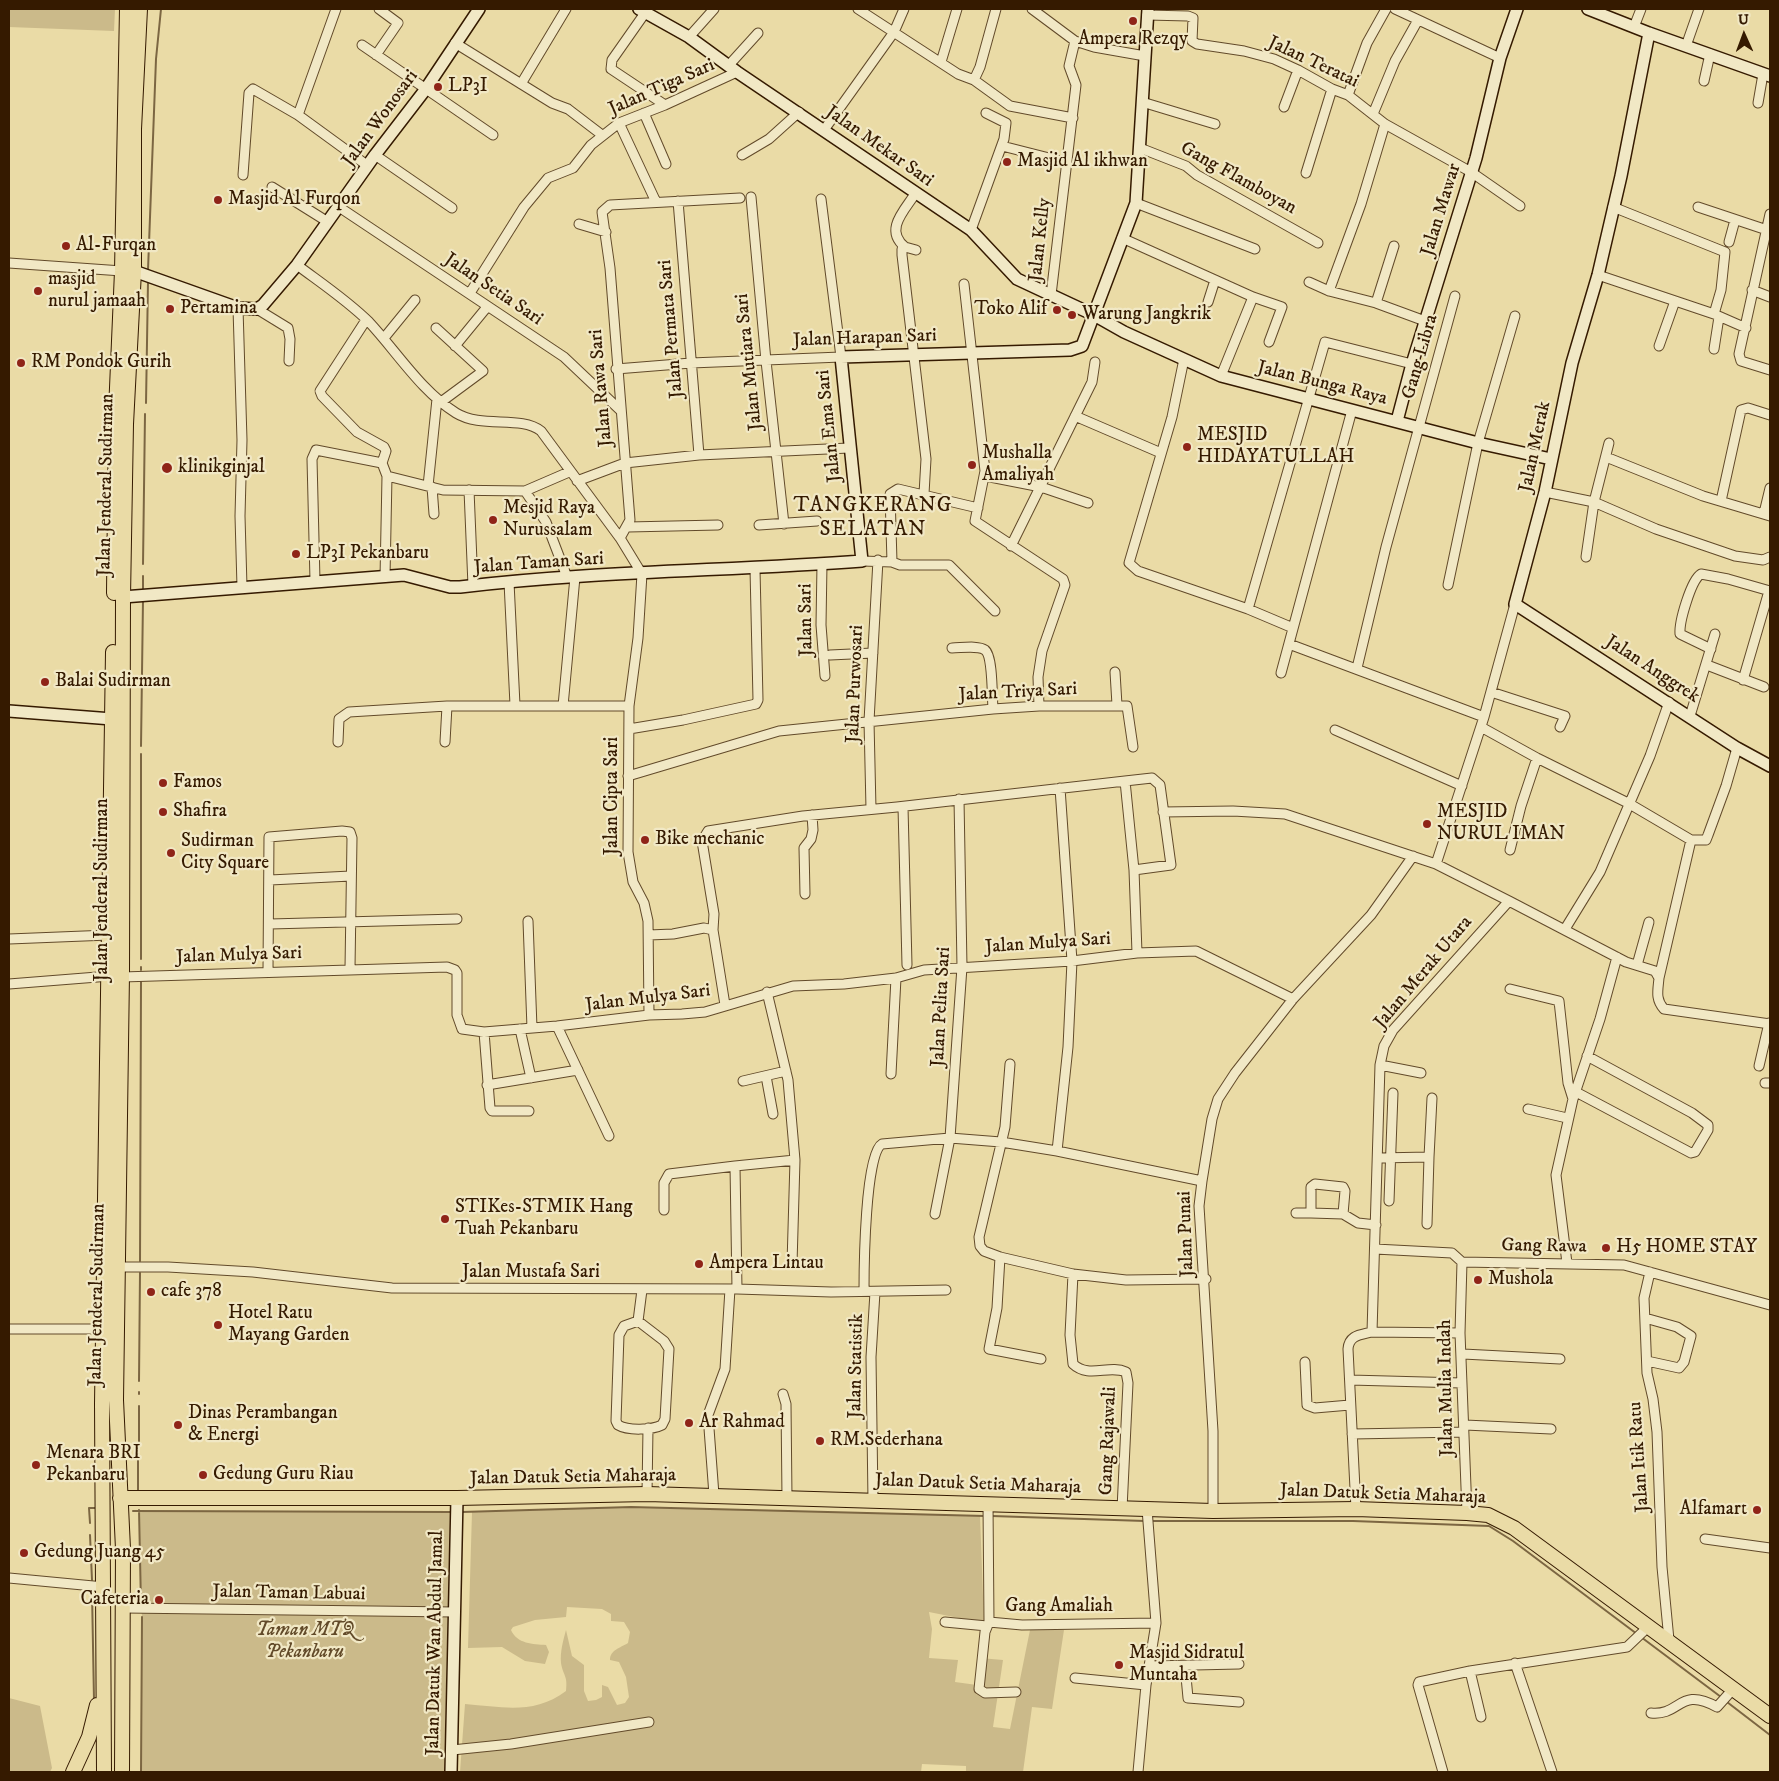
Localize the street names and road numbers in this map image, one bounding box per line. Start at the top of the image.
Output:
street label: Jalan Teratai [1264,32,1362,94]
street label: Jalan Tiga Sari [605,54,719,122]
street label: Jalan Wonosari [338,66,424,172]
street label: Jalan Mekar Sari [821,101,937,193]
street label: Gang Flamboyan [1176,138,1300,220]
street label: Jalan Mawar [1417,161,1467,259]
street label: Jalan Kelly [1025,197,1057,283]
street label: Jalan Setia Sari [439,249,547,331]
street label: Jalan Permata Sari [655,259,689,399]
street label: Jalan Mutiara Sari [731,292,769,432]
street label: Gang Libra [1398,312,1444,402]
street label: Jalan Harapan Sari [793,325,937,353]
street label: Jalan Rawa Sari [586,328,618,448]
street label: Jalan Bunga Raya [1255,357,1389,411]
street label: Jalan Ema Sari [813,369,847,483]
street label: Jalan Jenderal Sudirman [94,393,120,577]
street label: Jalan Merak [1515,399,1557,495]
street label: Jalan Taman Sari [473,548,605,580]
street label: Jalan Sari [795,583,819,657]
street label: Jalan Purwosari [843,625,869,743]
street label: Jalan Anggrek [1601,631,1703,709]
street label: Jalan Triya Sari [958,679,1078,707]
street label: Jalan Cipta Sari [602,737,624,855]
street label: Jalan Jenderal Sudirman [92,798,114,982]
street label: Jalan Merak Utara [1370,912,1478,1034]
street label: Jalan Mulya Sari [984,928,1112,960]
street label: Jalan Mulya Sari [176,942,302,970]
street label: Jalan Pelita Sari [927,946,957,1068]
street label: Jalan Mulya Sari [584,980,712,1018]
street label: Jalan Punai [1174,1191,1200,1277]
street label: Jalan Jenderal Sudirman [85,1203,111,1387]
street label: Gang Rawa [1501,1235,1587,1259]
street label: Jalan Mustafa Sari [462,1262,600,1284]
street label: Jalan Statistik [845,1313,869,1419]
street label: Jalan Mulia Indah [1434,1319,1460,1457]
street label: Gang Rajawali [1096,1386,1122,1496]
street label: Jalan Itik Ratu [1625,1401,1655,1513]
street label: Jalan Datuk Setia Maharaja [470,1465,676,1491]
street label: Jalan Datuk Setia Maharaja [875,1470,1081,1500]
street label: Jalan Datuk Setia Maharaja [1280,1480,1486,1510]
street label: Jalan Datuk Wan Abdul Jamal [423,1530,449,1756]
street label: Jalan Taman Labuai [212,1581,366,1607]
street label: Gang Amaliah [1005,1596,1113,1618]

